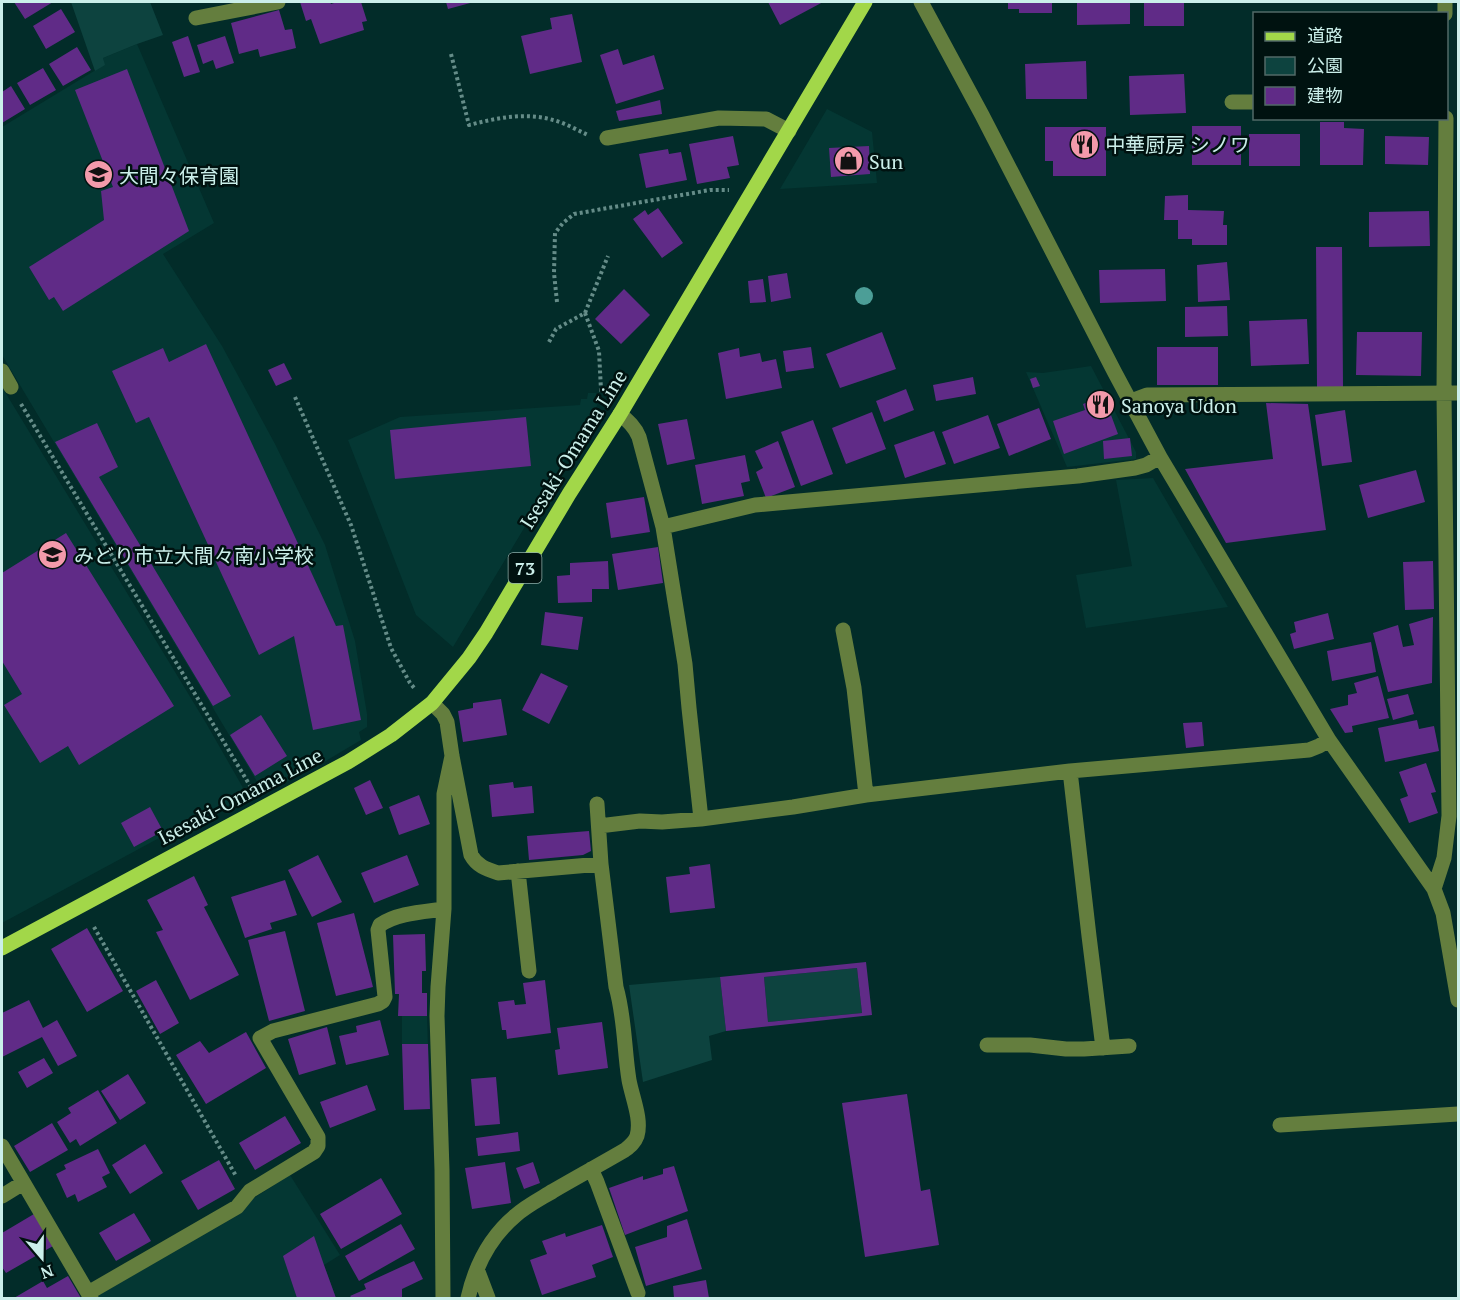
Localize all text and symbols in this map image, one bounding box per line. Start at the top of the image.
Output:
legend [1253,12,1448,120]
text: 道路 [1307,23,1343,47]
text: 公園 [1307,53,1343,77]
text: 建物 [1307,83,1343,107]
restaurant icon: 中華厨房 シノワ [1068,128,1100,160]
place label: 中華厨房 シノワ [1105,131,1250,158]
shop icon: Sun [832,145,864,177]
place label: Sun [869,148,903,175]
school or university icon: 大間々保育園 [82,159,114,191]
place label: 大間々保育園 [119,162,239,189]
street label: Isesaki-Omama Line [513,364,633,534]
restaurant icon: Sanoya Udon [1084,389,1116,421]
place label: Sanoya Udon [1121,392,1237,419]
school or university icon: みどり市立大間々南小学校 [37,539,69,571]
place label: みどり市立大間々南小学校 [74,542,314,569]
road number: 73 [508,553,542,583]
street label: Isesaki-Omama Line [153,741,327,851]
north arrow [12,1228,72,1288]
text: N [38,1260,57,1285]

